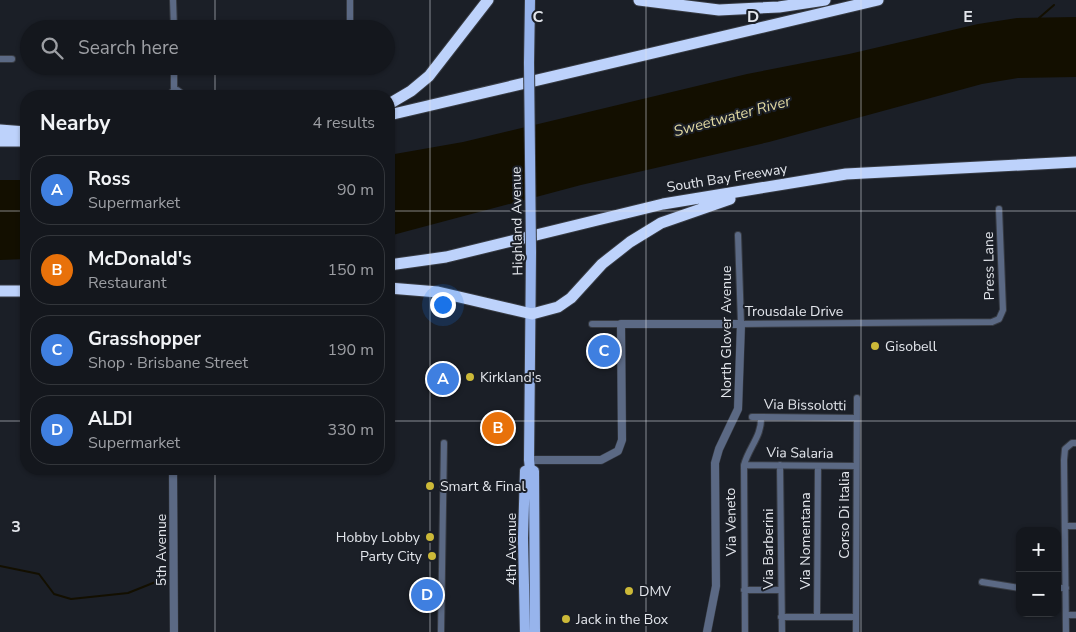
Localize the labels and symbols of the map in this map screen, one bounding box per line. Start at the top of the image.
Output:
text: C [533,6,544,28]
text: D [747,6,759,28]
text: E [963,6,973,28]
water label: Sweetwater River [671,91,793,141]
street label: South Bay Freeway [665,159,789,197]
street label: Highland Avenue [507,166,527,276]
street label: Press Lane [979,232,999,300]
street label: North Glover Avenue [717,266,736,398]
your location [430,292,456,318]
street label: Trousdale Drive [745,302,843,321]
pin: C [588,332,620,370]
place label: Gisobell [885,337,938,356]
marker: Gisobell [869,340,881,352]
pin: A [427,360,459,398]
place label: Kirkland's [480,368,542,387]
marker: Kirkland's [464,371,476,383]
street label: Via Bissolotti [763,395,846,415]
pin: B [482,409,514,447]
street label: Via Salaria [765,443,834,463]
street label: Corso Di Italia [835,471,854,559]
place label: Smart & Final [440,477,526,496]
marker: Smart & Final [424,480,436,492]
street label: Via Veneto [721,488,741,557]
street label: Via Nomentana [796,492,815,591]
street label: Via Barberini [759,509,778,590]
street label: 4th Avenue [502,513,521,585]
street label: 5th Avenue [152,514,171,586]
text: 3 [11,516,21,538]
place label: Hobby Lobby [336,528,421,547]
marker: Hobby Lobby [424,531,436,543]
place label: Party City [360,547,423,566]
marker: Party City [426,550,438,562]
pin: D [411,576,443,614]
place label: DMV [639,582,671,601]
marker: DMV [623,585,635,597]
place label: Jack in the Box [575,610,669,629]
marker: Jack in the Box [560,613,572,625]

